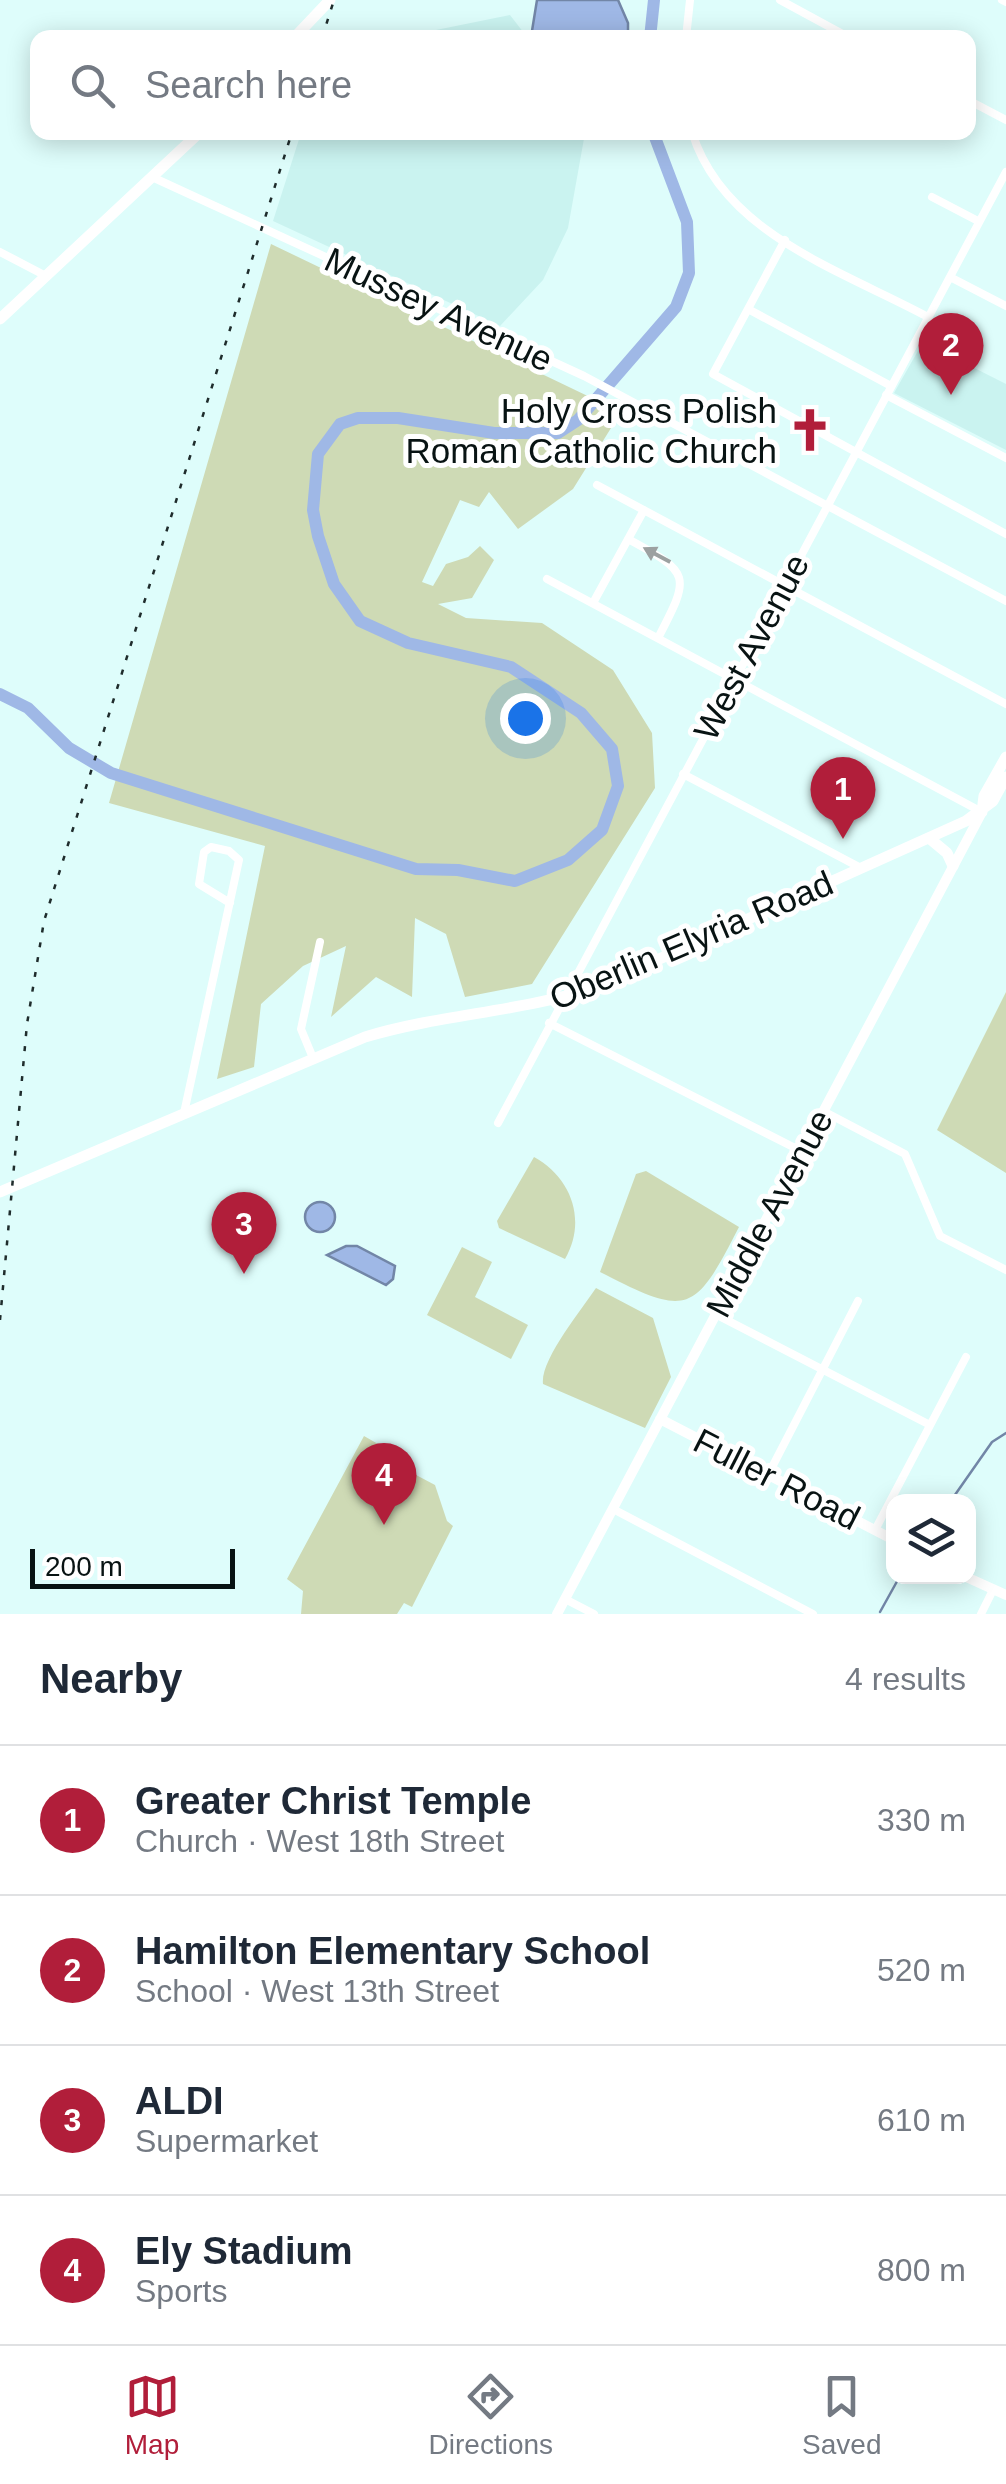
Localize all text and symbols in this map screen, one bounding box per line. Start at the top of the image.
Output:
search box [30,30,976,140]
icon: search [65,58,120,113]
text: Search here [145,64,352,106]
street label: Mussey Avenue [319,239,559,379]
pin: 2 [918,312,984,395]
place label: Holy Cross Polish Roman Catholic Church [405,391,777,470]
church icon: Holy Cross Polish Roman Catholic Church [786,406,834,454]
one-way arrow [642,546,671,563]
street label: West Avenue [686,547,816,747]
your location [500,693,551,744]
pin: 1 [810,756,876,839]
street label: Oberlin Elyria Road [544,863,838,1017]
street label: Middle Avenue [698,1103,840,1323]
pin: 3 [212,1192,276,1274]
street label: Fuller Road [688,1421,866,1537]
pin: 4 [352,1442,416,1525]
map controls [886,1494,976,1584]
button: layers [886,1494,976,1584]
scale bar [30,1544,235,1588]
text: 200 m [45,1551,123,1582]
text: Nearby [40,1655,182,1702]
text: 4 results [845,1661,966,1697]
text: Greater Christ Temple [135,1780,531,1822]
text: 1 [64,1802,81,1838]
text: 330 m [877,1802,966,1838]
text: Church · West 18th Street [135,1823,504,1859]
text: Hamilton Elementary School [135,1930,650,1972]
text: 2 [64,1952,81,1988]
text: 520 m [877,1952,966,1988]
text: School · West 13th Street [135,1973,499,2009]
text: ALDI [135,2080,224,2122]
text: 3 [64,2102,81,2138]
text: 610 m [877,2102,966,2138]
text: Supermarket [135,2123,318,2159]
text: Ely Stadium [135,2230,353,2272]
text: 4 [64,2252,81,2288]
text: 800 m [877,2252,966,2288]
text: Sports [135,2273,227,2309]
tab: Map [125,2369,180,2461]
tab: Directions [429,2369,553,2461]
tab: Saved [802,2369,881,2461]

